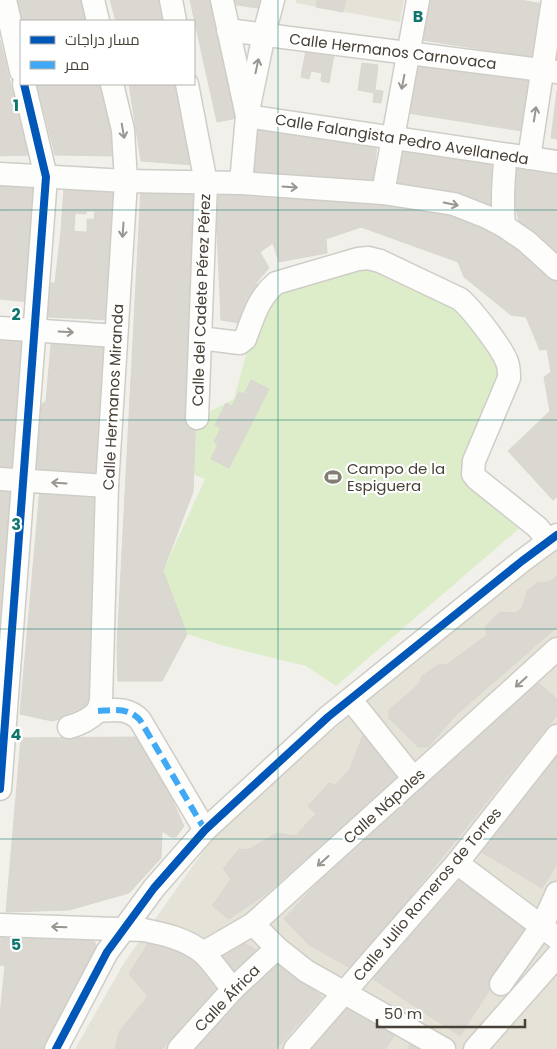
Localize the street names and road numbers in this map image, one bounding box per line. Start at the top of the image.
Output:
street label: Calle Hermanos Carnovaca [288,28,498,74]
street label: Calle Falangista Pedro Avellaneda [274,109,530,169]
street label: Calle del Cadete Pérez Pérez [187,193,215,407]
street label: Calle Hermanos Miranda [98,303,128,491]
street label: Calle Nápoles [338,763,430,848]
street label: Calle Julio Romeros de Torres [348,803,506,985]
street label: Calle África [190,960,264,1036]

